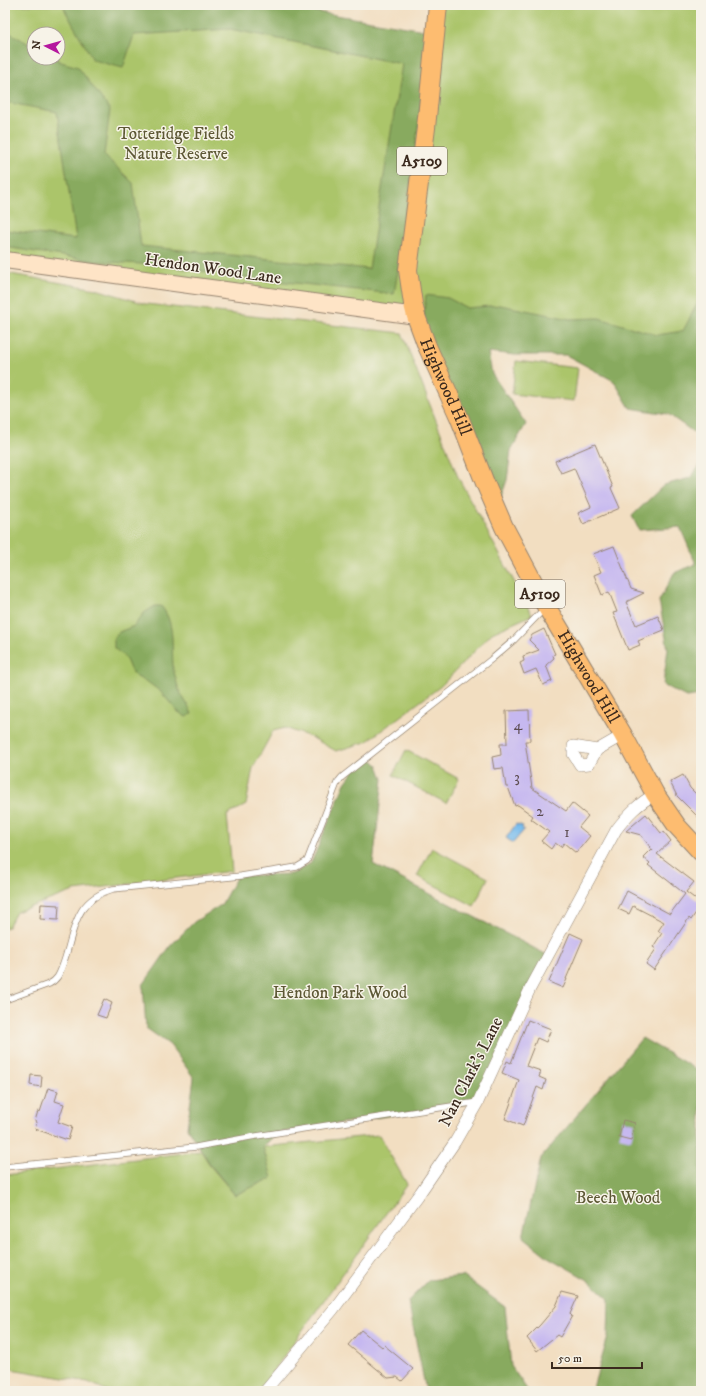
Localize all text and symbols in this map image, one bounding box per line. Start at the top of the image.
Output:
north arrow [26,26,66,66]
text: N [30,40,44,50]
park label: Totteridge Fields Nature Reserve [118,123,235,165]
road number: A5109 [397,147,447,175]
street label: Hendon Wood Lane [143,249,283,289]
street label: Highwood Hill [414,335,476,438]
road number: A5109 [515,580,565,608]
street label: Highwood Hill [552,626,624,727]
house number: 4 [514,716,523,735]
house number: 3 [514,768,520,787]
house number: 2 [536,802,544,821]
house number: 1 [564,823,570,842]
park label: Hendon Park Wood [273,982,408,1004]
street label: Nan Clark's Lane [434,1013,508,1131]
park label: Beech Wood [576,1187,661,1209]
scale bar [552,1344,642,1370]
text: 50 m [558,1351,582,1366]

